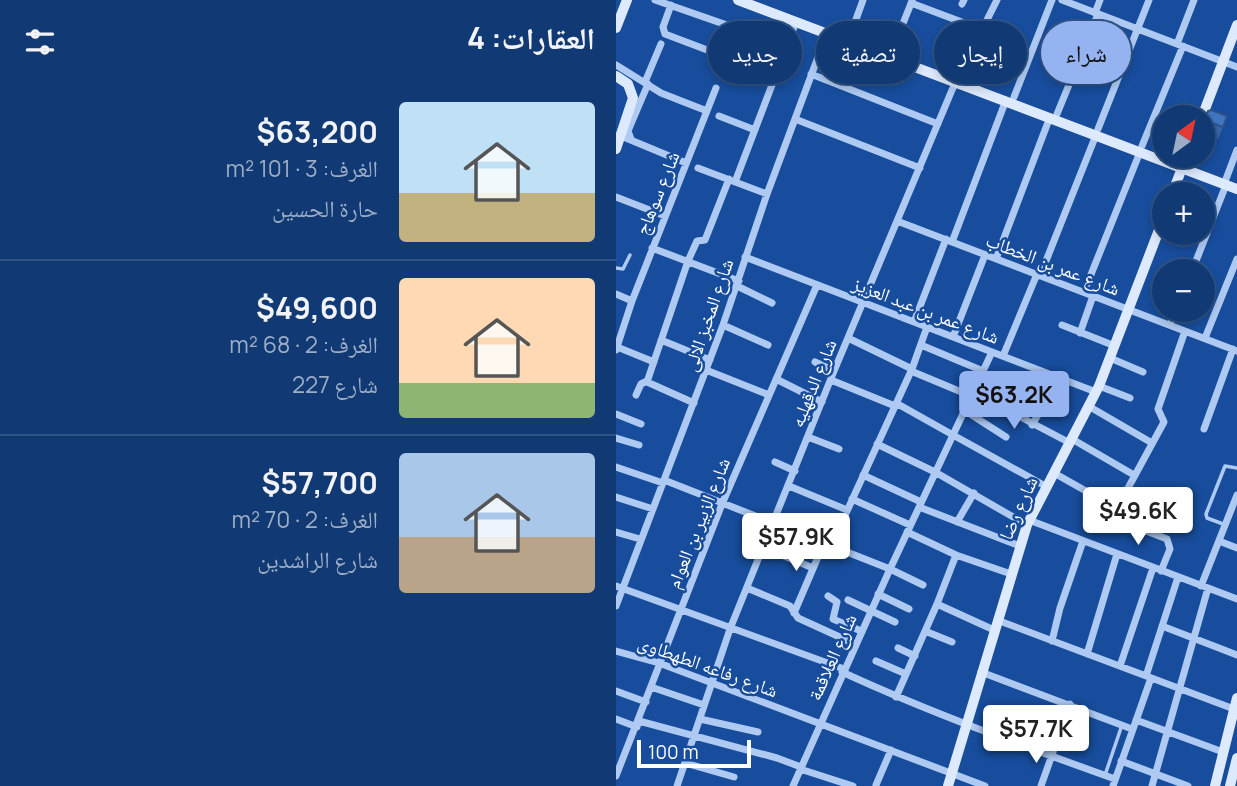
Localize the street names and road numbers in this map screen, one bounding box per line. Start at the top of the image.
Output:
street label: شارع سوهاج [628,147,686,239]
street label: شارع عمر بن الخطاب [982,226,1124,302]
street label: شارع المخبز الالى [677,255,739,375]
street label: شارع عمر بن عبد العزيز [848,270,1003,350]
street label: شارع الدقهليه [784,335,842,431]
street label: شارع الزبير بن العوام [660,454,737,593]
street label: شارع رضا [992,472,1044,544]
street label: شارع العلاقمة [801,610,863,704]
street label: شارع رفاعه الطهطاوى [634,629,782,703]

